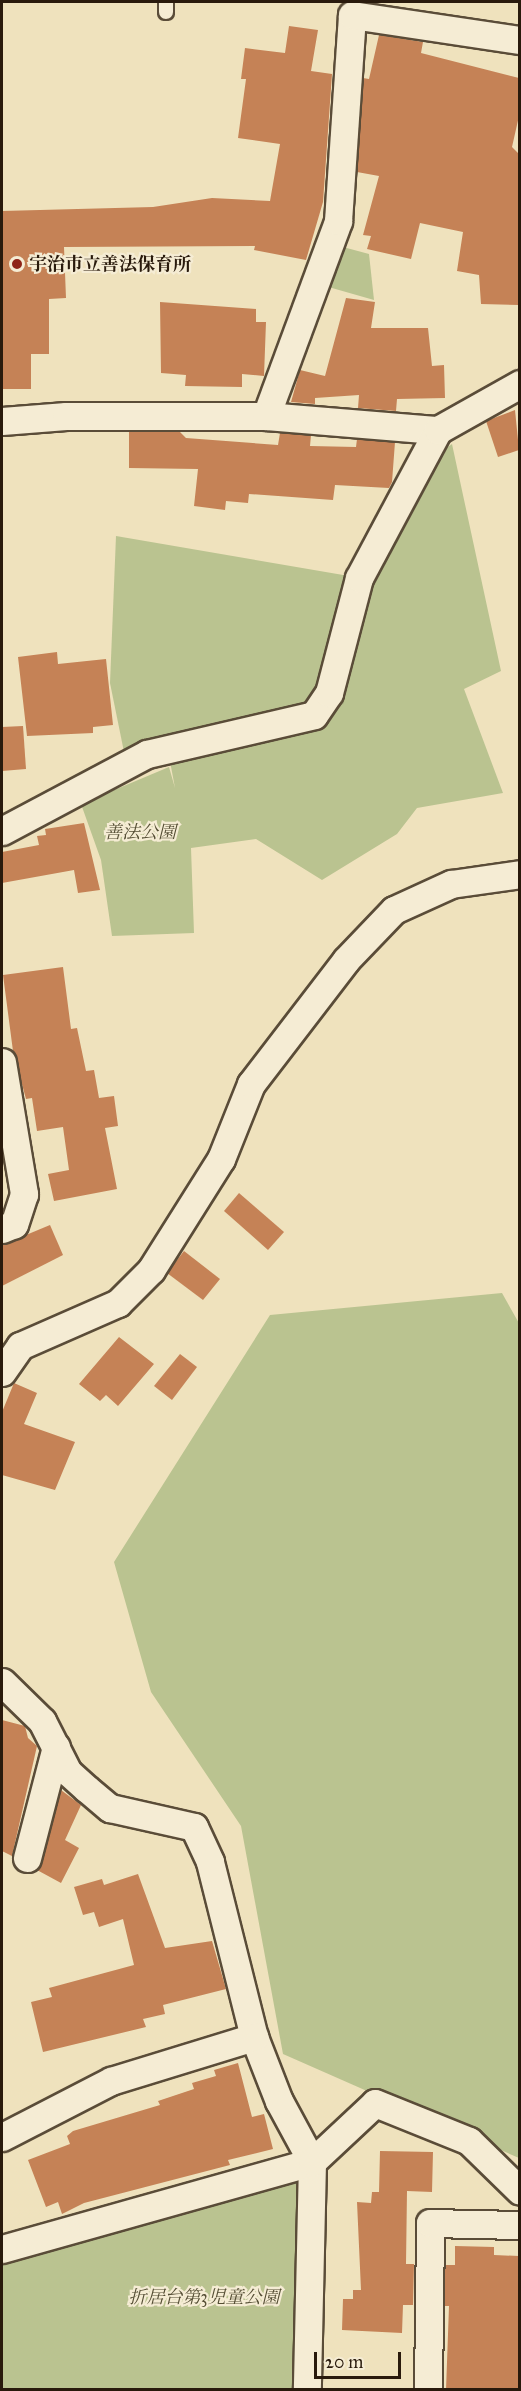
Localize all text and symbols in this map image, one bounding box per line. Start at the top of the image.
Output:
place label: 宇治市立善法保育所 [29,253,191,275]
marker: 宇治市立善法保育所 [10,257,24,271]
park label: 善法公園 [104,821,176,843]
park label: 折居台第3児童公園 [128,2286,280,2308]
scale bar [317,2340,404,2378]
text: 20 m [325,2351,363,2373]

